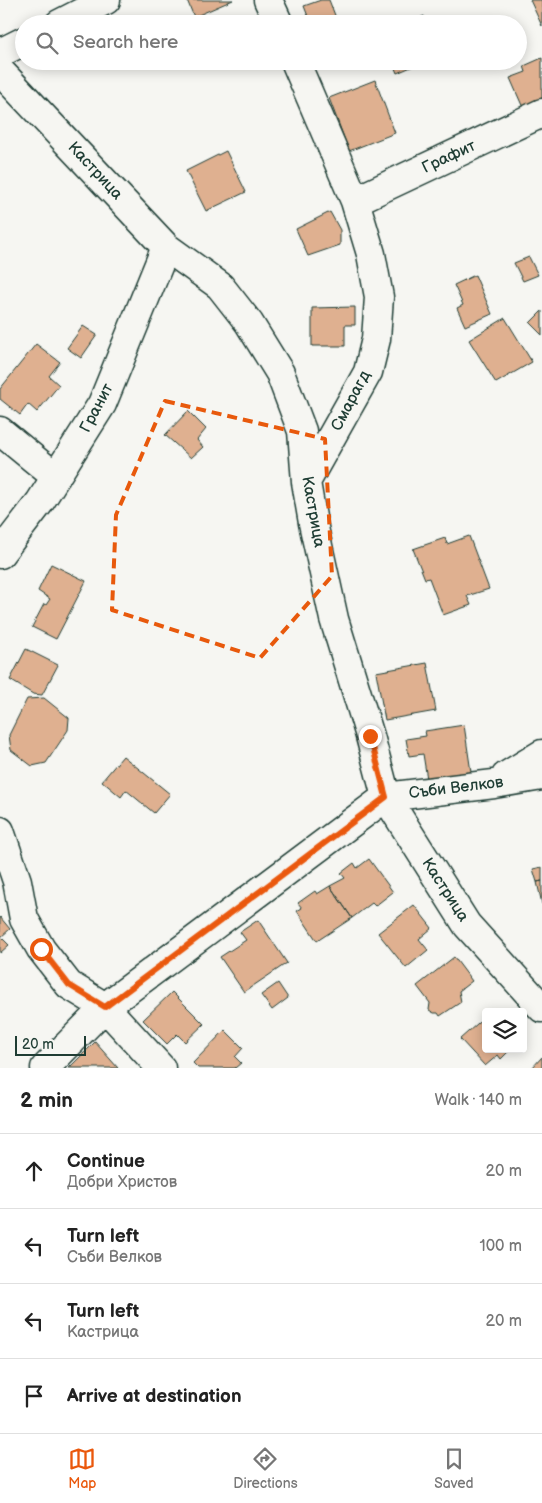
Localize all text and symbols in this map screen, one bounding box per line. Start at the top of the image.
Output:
search box [15,15,527,70]
icon: search [33,29,61,57]
text: Search here [73,31,178,54]
street label: Графит [419,136,479,178]
street label: Кастрица [64,138,127,204]
street label: Смарагд [327,367,375,434]
street label: Гранит [76,380,118,436]
street label: Кастрица [297,475,329,550]
route end [359,725,382,748]
street label: Съби Велков [408,773,505,803]
street label: Кастрица [417,855,473,926]
route start [30,938,53,961]
map controls [482,1008,527,1053]
button: layers [482,1008,527,1053]
scale bar [15,1033,86,1056]
text: 20 m [22,1036,54,1053]
text: 2 min [20,1088,73,1113]
text: Walk · 140 m [435,1091,522,1110]
text: Continue [67,1150,145,1173]
icon: ahead [20,1157,48,1185]
text: 20 m [486,1162,522,1181]
text: Добри Христов [67,1173,177,1192]
text: Turn left [67,1225,139,1248]
icon: left [20,1232,48,1260]
text: 100 m [479,1237,522,1256]
text: Съби Велков [67,1248,162,1267]
text: Turn left [67,1300,139,1323]
icon: left [20,1307,48,1335]
text: 20 m [486,1312,522,1331]
text: Кастрица [67,1323,139,1342]
icon: arrive [20,1382,48,1410]
text: Arrive at destination [67,1385,242,1408]
tab: Map [68,1445,97,1492]
tab: Directions [233,1445,298,1492]
tab: Saved [434,1445,474,1492]

